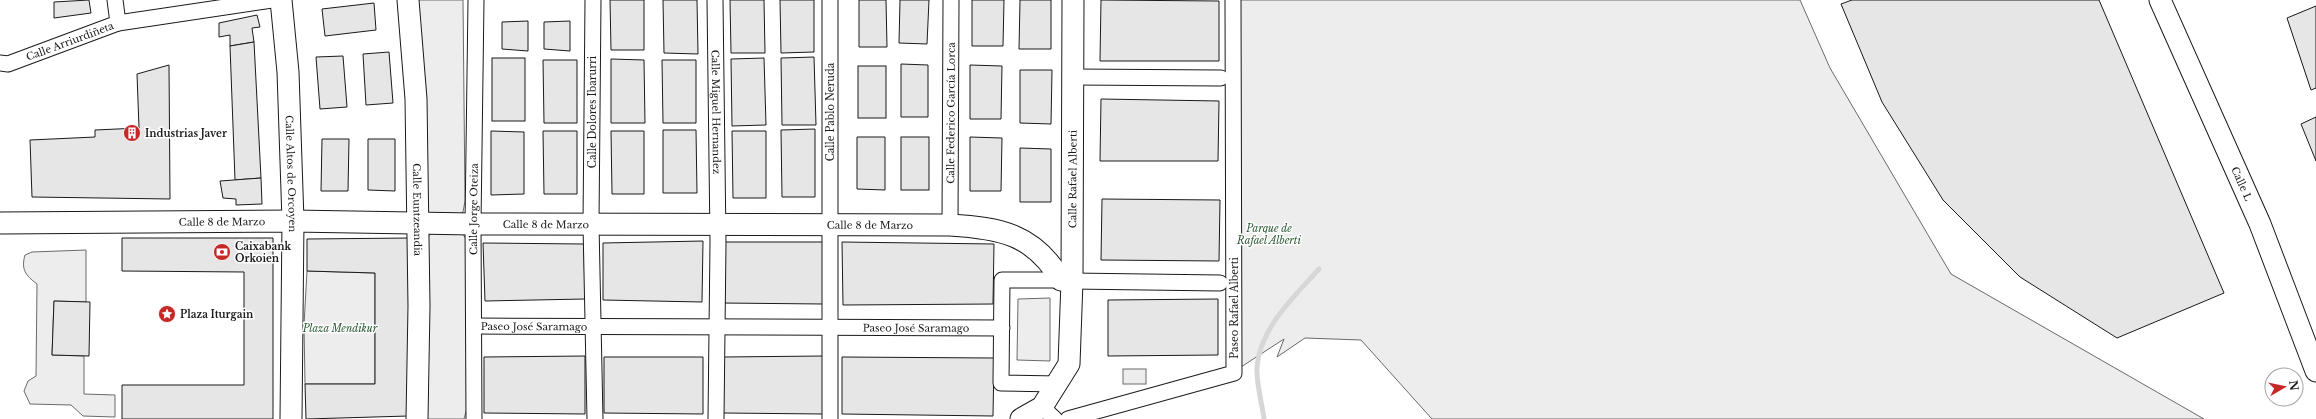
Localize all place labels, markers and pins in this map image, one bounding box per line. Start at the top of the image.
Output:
building icon: Industrias Javer [122,123,142,143]
place label: Industrias Javer [145,127,227,140]
place label: Caixabank Orkoien [235,240,292,265]
bank icon: Caixabank Orkoien [212,242,232,262]
place icon: Plaza Iturgain [157,304,177,324]
place label: Plaza Iturgain [180,308,254,321]

